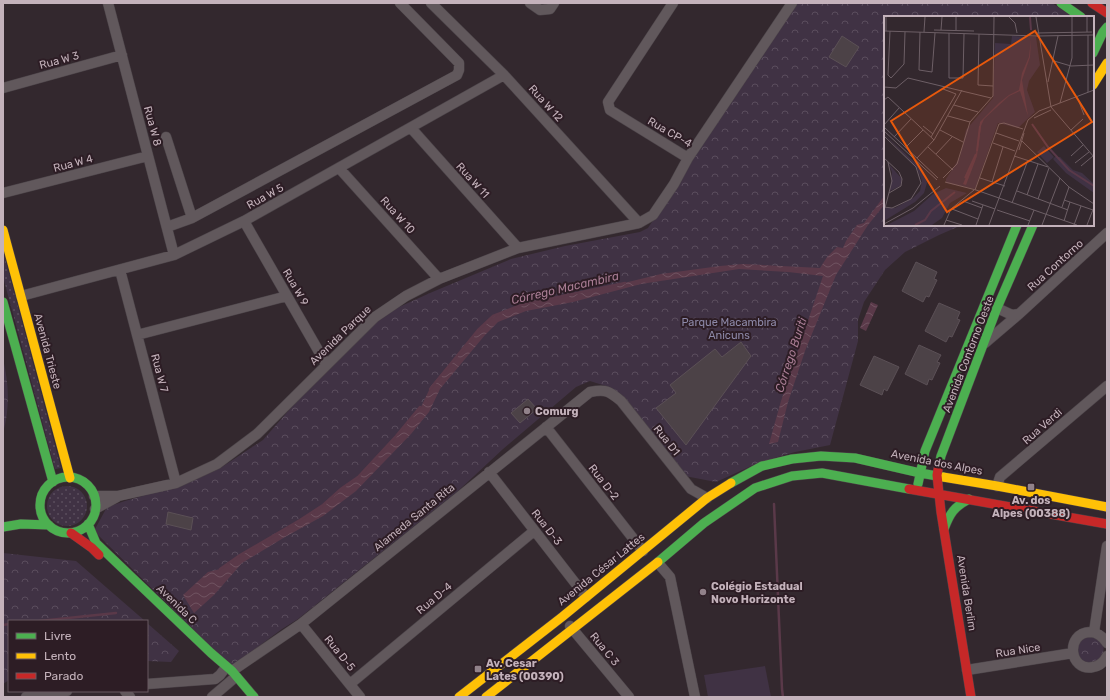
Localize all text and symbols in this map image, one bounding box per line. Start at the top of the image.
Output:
inset map [884,16,1094,226]
street label: Rua W 3 [38,49,81,72]
street label: Rua W 12 [526,82,565,124]
street label: Rua W 8 [141,105,164,147]
street label: Rua CP-4 [645,115,694,150]
street label: Rua W 4 [52,152,95,175]
street label: Rua W 11 [453,160,492,201]
street label: Rua W 5 [244,181,286,212]
street label: Rua W 10 [378,194,418,237]
street label: Rua Contorno [1025,237,1086,294]
street label: Rua W 9 [280,267,311,308]
water label: Córrego Macambira [510,269,620,307]
street label: Avenida Contorno Oeste [940,294,997,414]
street label: Avenida Parque [307,303,374,368]
street label: Avenida Trieste [31,312,64,390]
water label: Córrego Buriti [772,315,810,394]
park label: Parque Macambira Anicuns [681,316,777,342]
street label: Rua W 7 [148,352,171,394]
place label: Comurg [535,405,579,418]
marker: Comurg [522,406,532,416]
street label: Rua Verdi [1020,406,1065,447]
street label: Rua D1 [651,423,682,458]
street label: Avenida dos Alpes [890,447,984,478]
street label: Rua D-2 [586,462,622,503]
street label: Alameda Santa Rita [371,481,457,554]
marker: Av. dos Alpes (00388) [1026,482,1036,492]
place label: Av. dos Alpes (00388) [992,494,1070,520]
street label: Rua D-3 [529,507,565,548]
street label: Avenida César Lattes [555,530,648,608]
street label: Avenida Berlim [954,554,979,632]
street label: Rua D-4 [414,580,455,617]
place label: Colégio Estadual Novo Horizonte [711,580,803,606]
street label: Avenida C [154,582,200,627]
marker: Colégio Estadual Novo Horizonte [698,587,708,597]
legend [8,620,148,692]
text: Livre [44,629,72,643]
street label: Rua C 3 [587,630,622,669]
street label: Rua D-5 [321,633,358,674]
street label: Rua Nice [995,641,1041,660]
text: Lento [44,649,76,663]
place label: Av. Cesar Lates (00390) [486,657,564,683]
marker: Av. Cesar Lates (00390) [473,664,483,674]
text: Parado [44,669,83,683]

